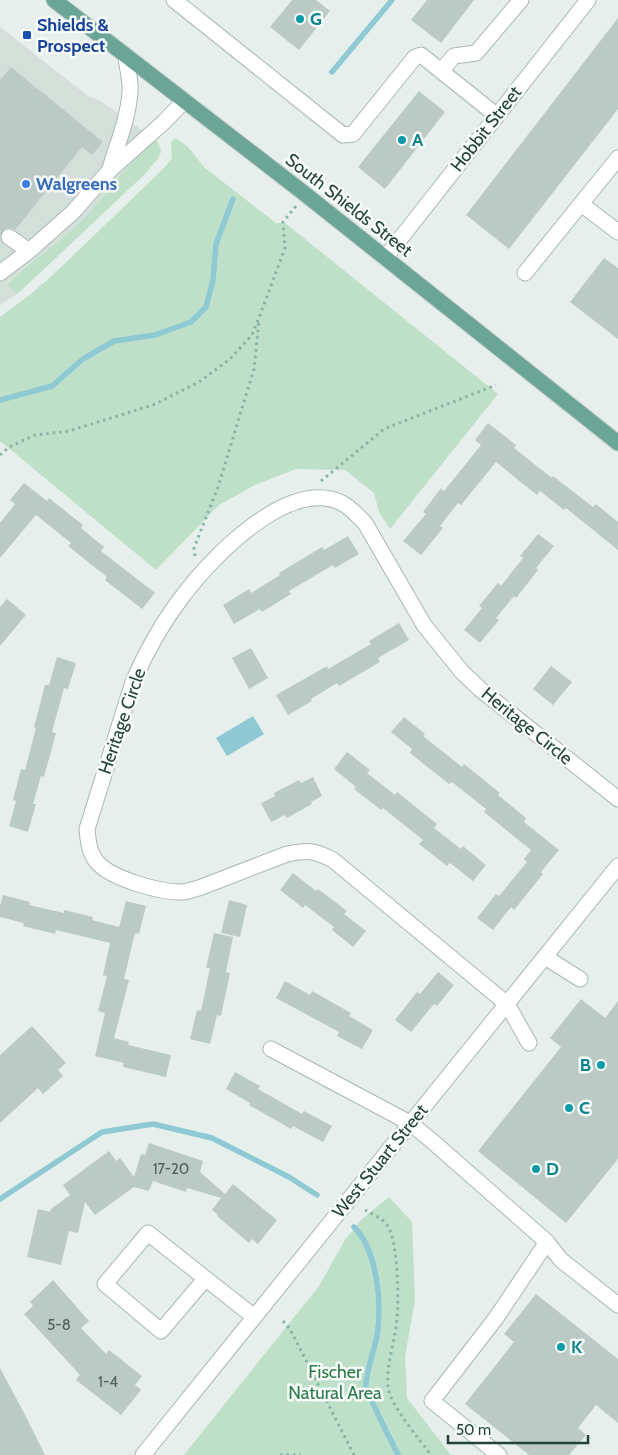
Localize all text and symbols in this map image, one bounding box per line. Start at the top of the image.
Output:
place label: G [310,8,322,30]
marker: G [294,13,306,25]
place label: Shields & Prospect [37,14,109,57]
marker: Shields & Prospect [21,29,33,41]
street label: Hobbit Street [446,82,526,176]
place label: A [412,129,424,151]
marker: A [396,134,408,146]
street label: South Shields Street [281,149,417,261]
place label: Walgreens [36,173,118,195]
marker: Walgreens [20,178,32,190]
street label: Heritage Circle [94,665,150,777]
street label: Heritage Circle [477,683,577,769]
place label: B [580,1054,591,1076]
marker: B [595,1059,607,1071]
place label: C [579,1097,590,1119]
street label: West Stuart Street [328,1100,432,1222]
marker: C [563,1102,575,1114]
place label: D [546,1158,559,1180]
house number: 17-20 [153,1160,189,1178]
marker: D [530,1163,542,1175]
house number: 5-8 [47,1316,71,1334]
place label: K [571,1336,583,1358]
marker: K [555,1341,567,1353]
park label: Fischer Natural Area [288,1361,382,1404]
house number: 1-4 [98,1373,118,1391]
scale bar [448,1412,588,1444]
text: 50 m [456,1421,491,1439]

